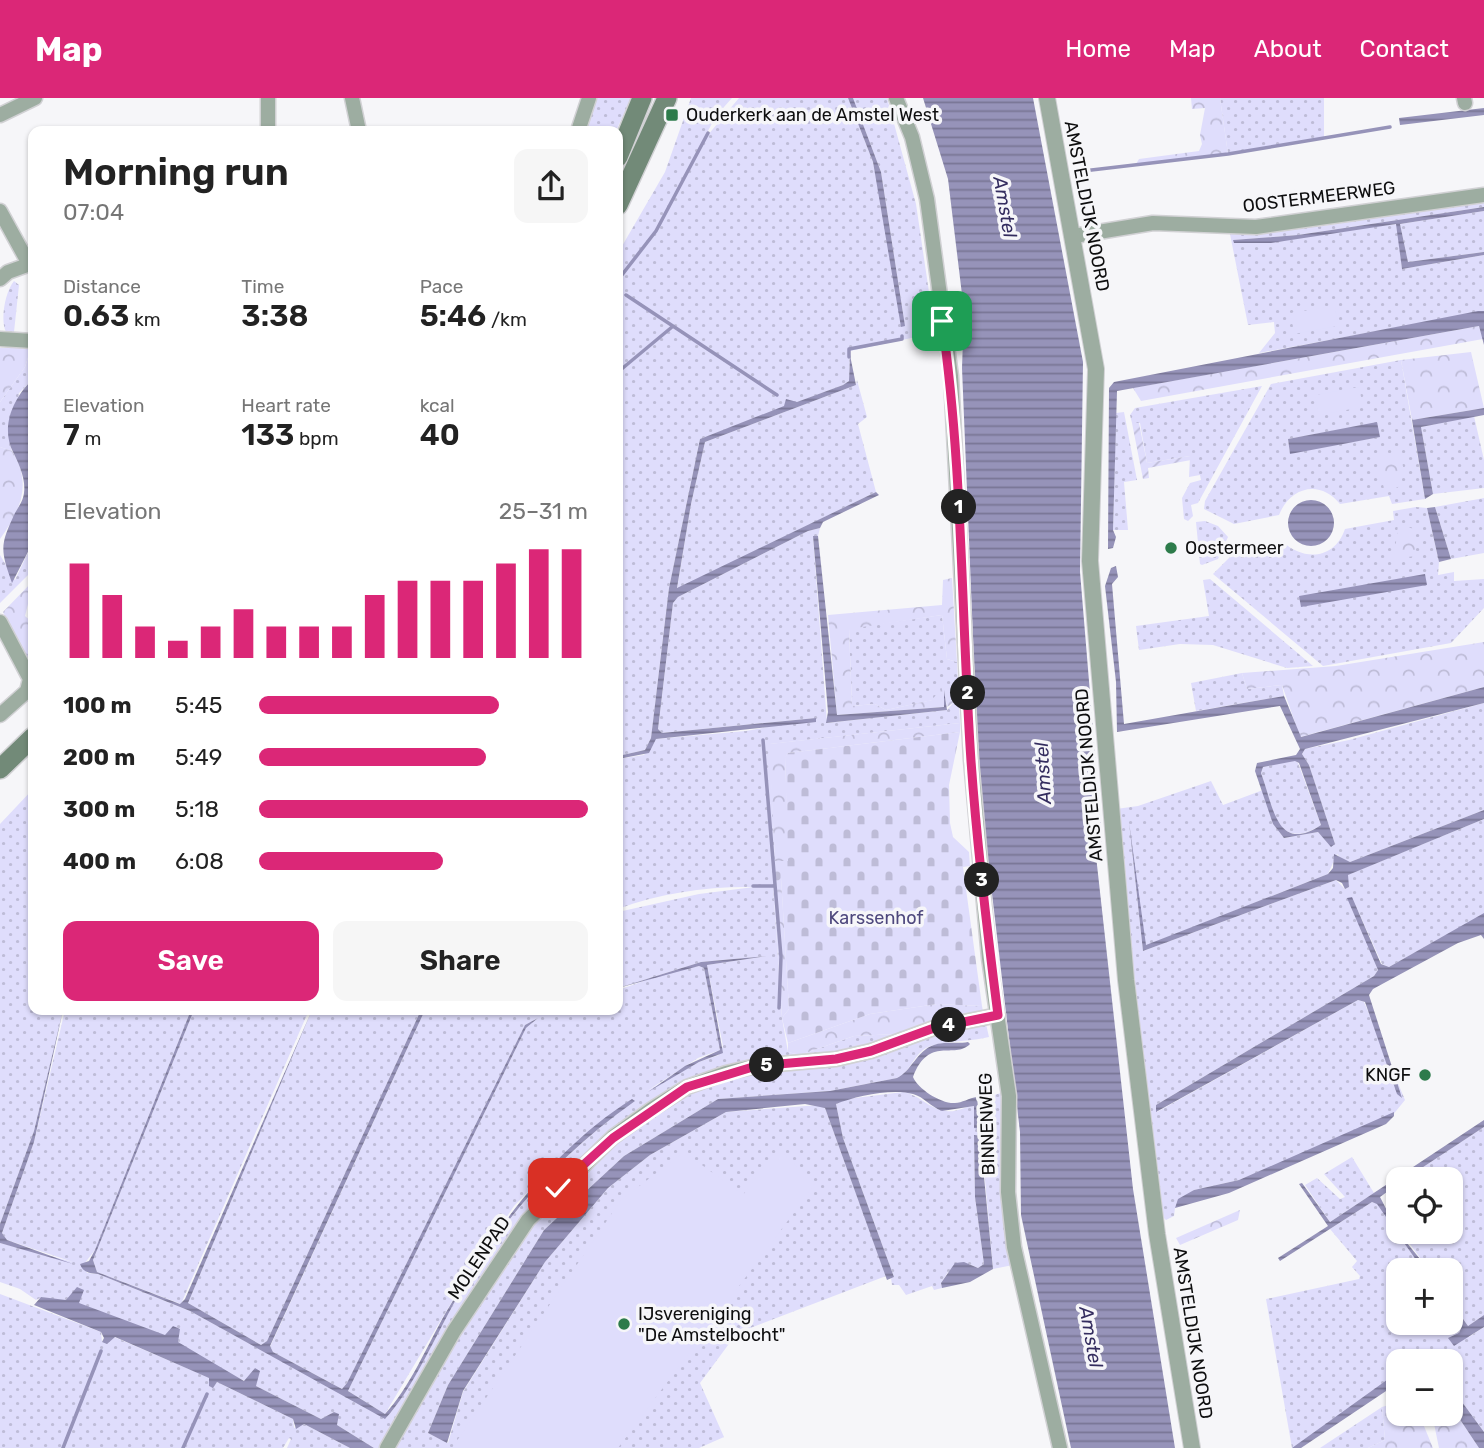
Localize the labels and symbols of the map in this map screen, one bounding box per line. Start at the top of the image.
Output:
place label: Ouderkerk aan de Amstel West [686,104,939,126]
marker: Ouderkerk aan de Amstel West [664,107,680,123]
street label: AMSTELDIJK NOORD [1060,119,1114,293]
water label: Amstel [988,174,1022,240]
street label: OOSTERMEERWEG [1241,177,1397,217]
pin [912,291,972,351]
pin: 1 [942,490,976,524]
place label: Oostermeer [1185,537,1284,559]
marker: Oostermeer [1163,540,1179,556]
pin: 2 [950,676,986,710]
street label: AMSTELDIJK NOORD [1070,688,1108,862]
water label: Amstel [1030,741,1056,806]
pin: 3 [964,862,1000,898]
park label: Karssenhof [829,907,924,929]
pin: 4 [932,1007,967,1042]
pin: 5 [750,1048,784,1082]
place label: KNGF [1365,1064,1411,1086]
marker: KNGF [1417,1067,1433,1083]
street label: BINNENWEG [974,1072,1000,1176]
pin [528,1158,588,1218]
street label: MOLENPAD [443,1212,515,1304]
street label: AMSTELDIJK NOORD [1169,1245,1217,1421]
place label: IJsvereniging "De Amstelbocht" [638,1303,785,1346]
water label: Amstel [1074,1304,1108,1370]
marker: IJsvereniging "De Amstelbocht" [616,1316,632,1332]

